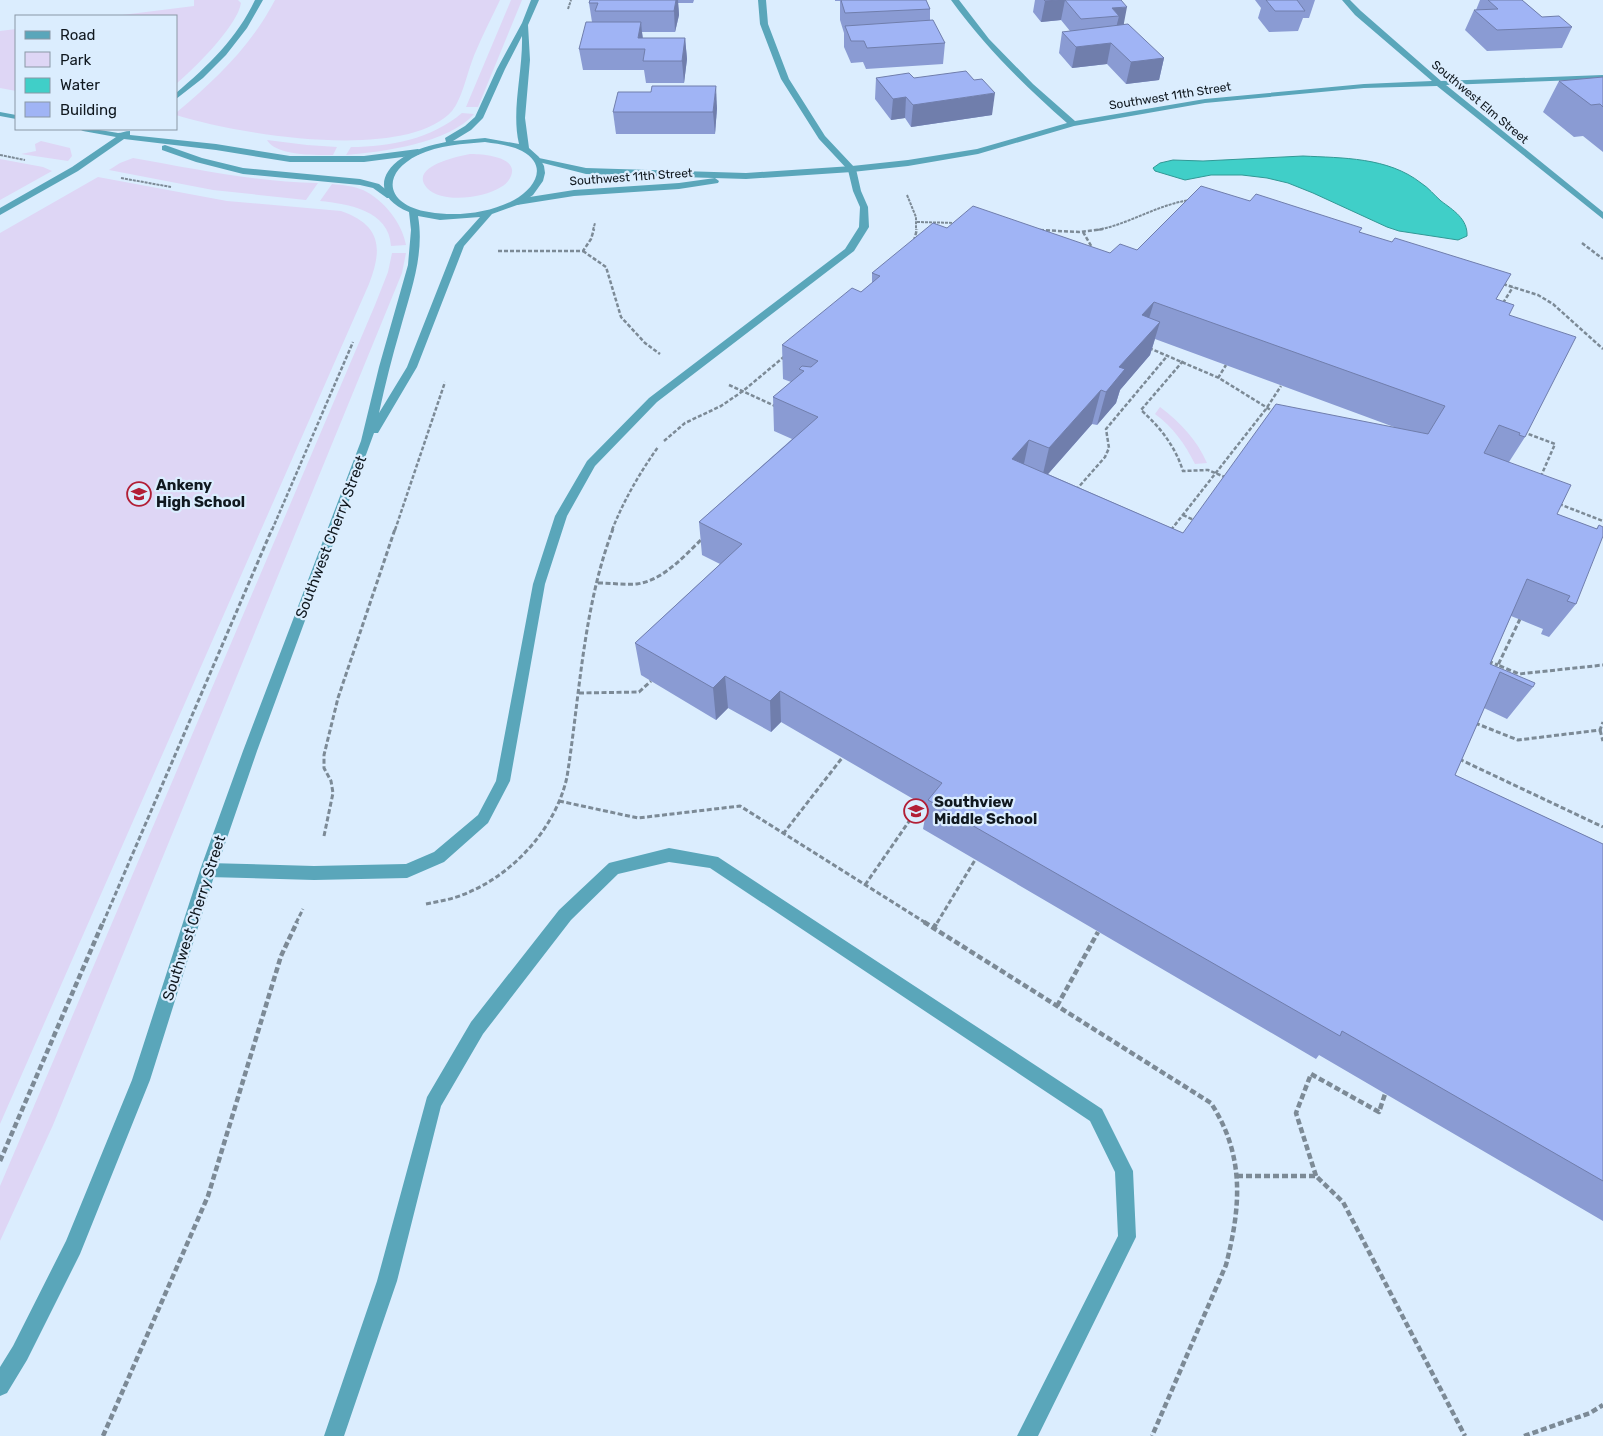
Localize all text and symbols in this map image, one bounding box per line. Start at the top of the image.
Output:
legend [15,15,178,130]
text: Road [60,26,96,44]
text: Park [60,51,91,69]
street label: Southwest Elm Street [1429,57,1531,147]
text: Water [60,76,100,94]
street label: Southwest 11th Street [1108,79,1232,113]
text: Building [60,101,117,119]
street label: Southwest 11th Street [569,166,693,188]
street label: Southwest Cherry Street [292,453,370,621]
place label: Ankeny High School [156,476,245,511]
school or university icon: Ankeny High School [126,481,152,507]
place label: Southview Middle School [934,793,1037,828]
school or university icon: Southview Middle School [903,798,929,824]
street label: Southwest Cherry Street [159,833,229,1003]

